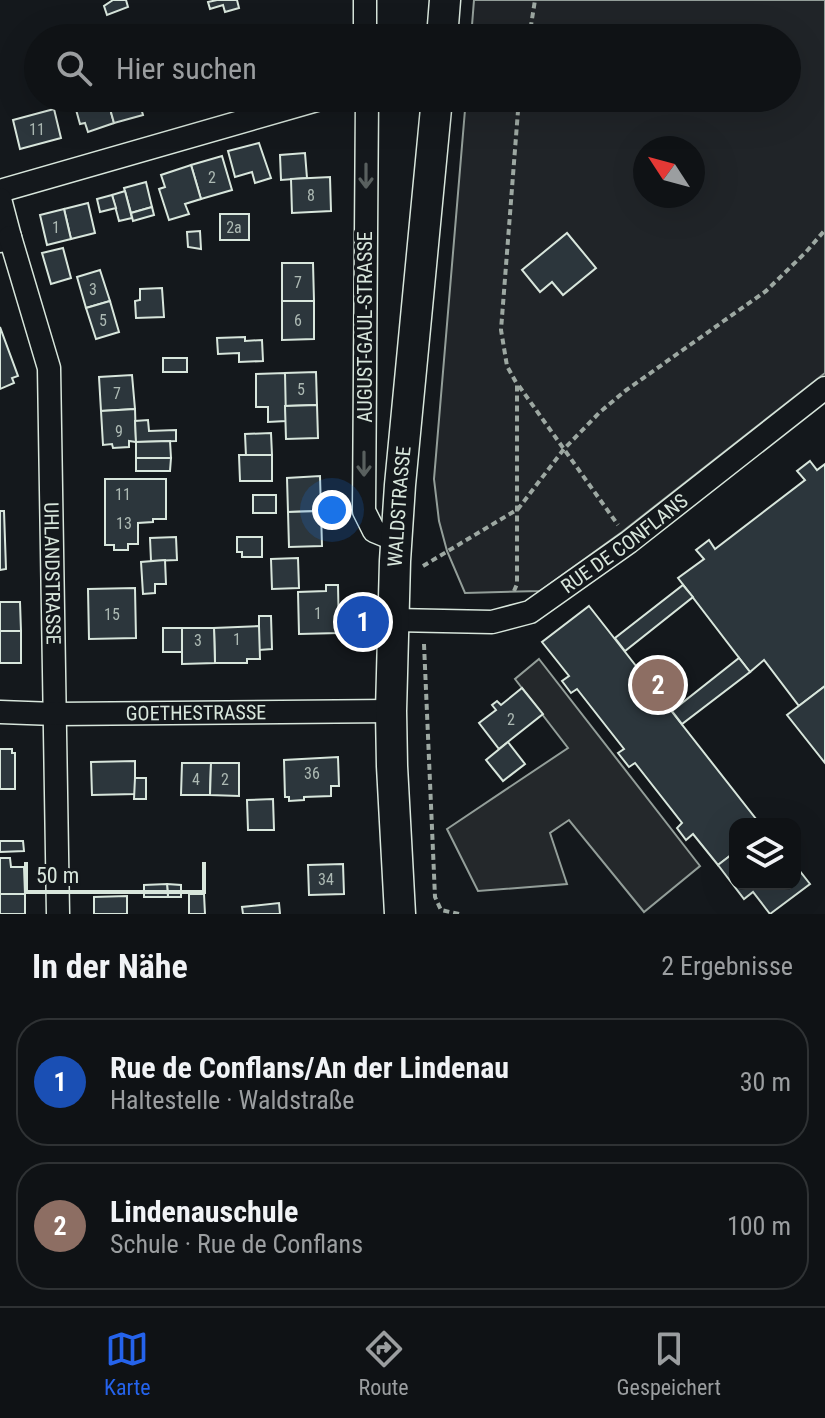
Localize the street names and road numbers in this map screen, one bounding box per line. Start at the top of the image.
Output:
street label: AUGUST-GAUL-STRASSE [353,231,377,423]
street label: WALDSTRASSE [383,445,416,568]
street label: RUE DE CONFLANS [556,488,693,598]
street label: UHLANDSTRASSE [39,502,66,645]
street label: GOETHESTRASSE [126,700,266,725]

